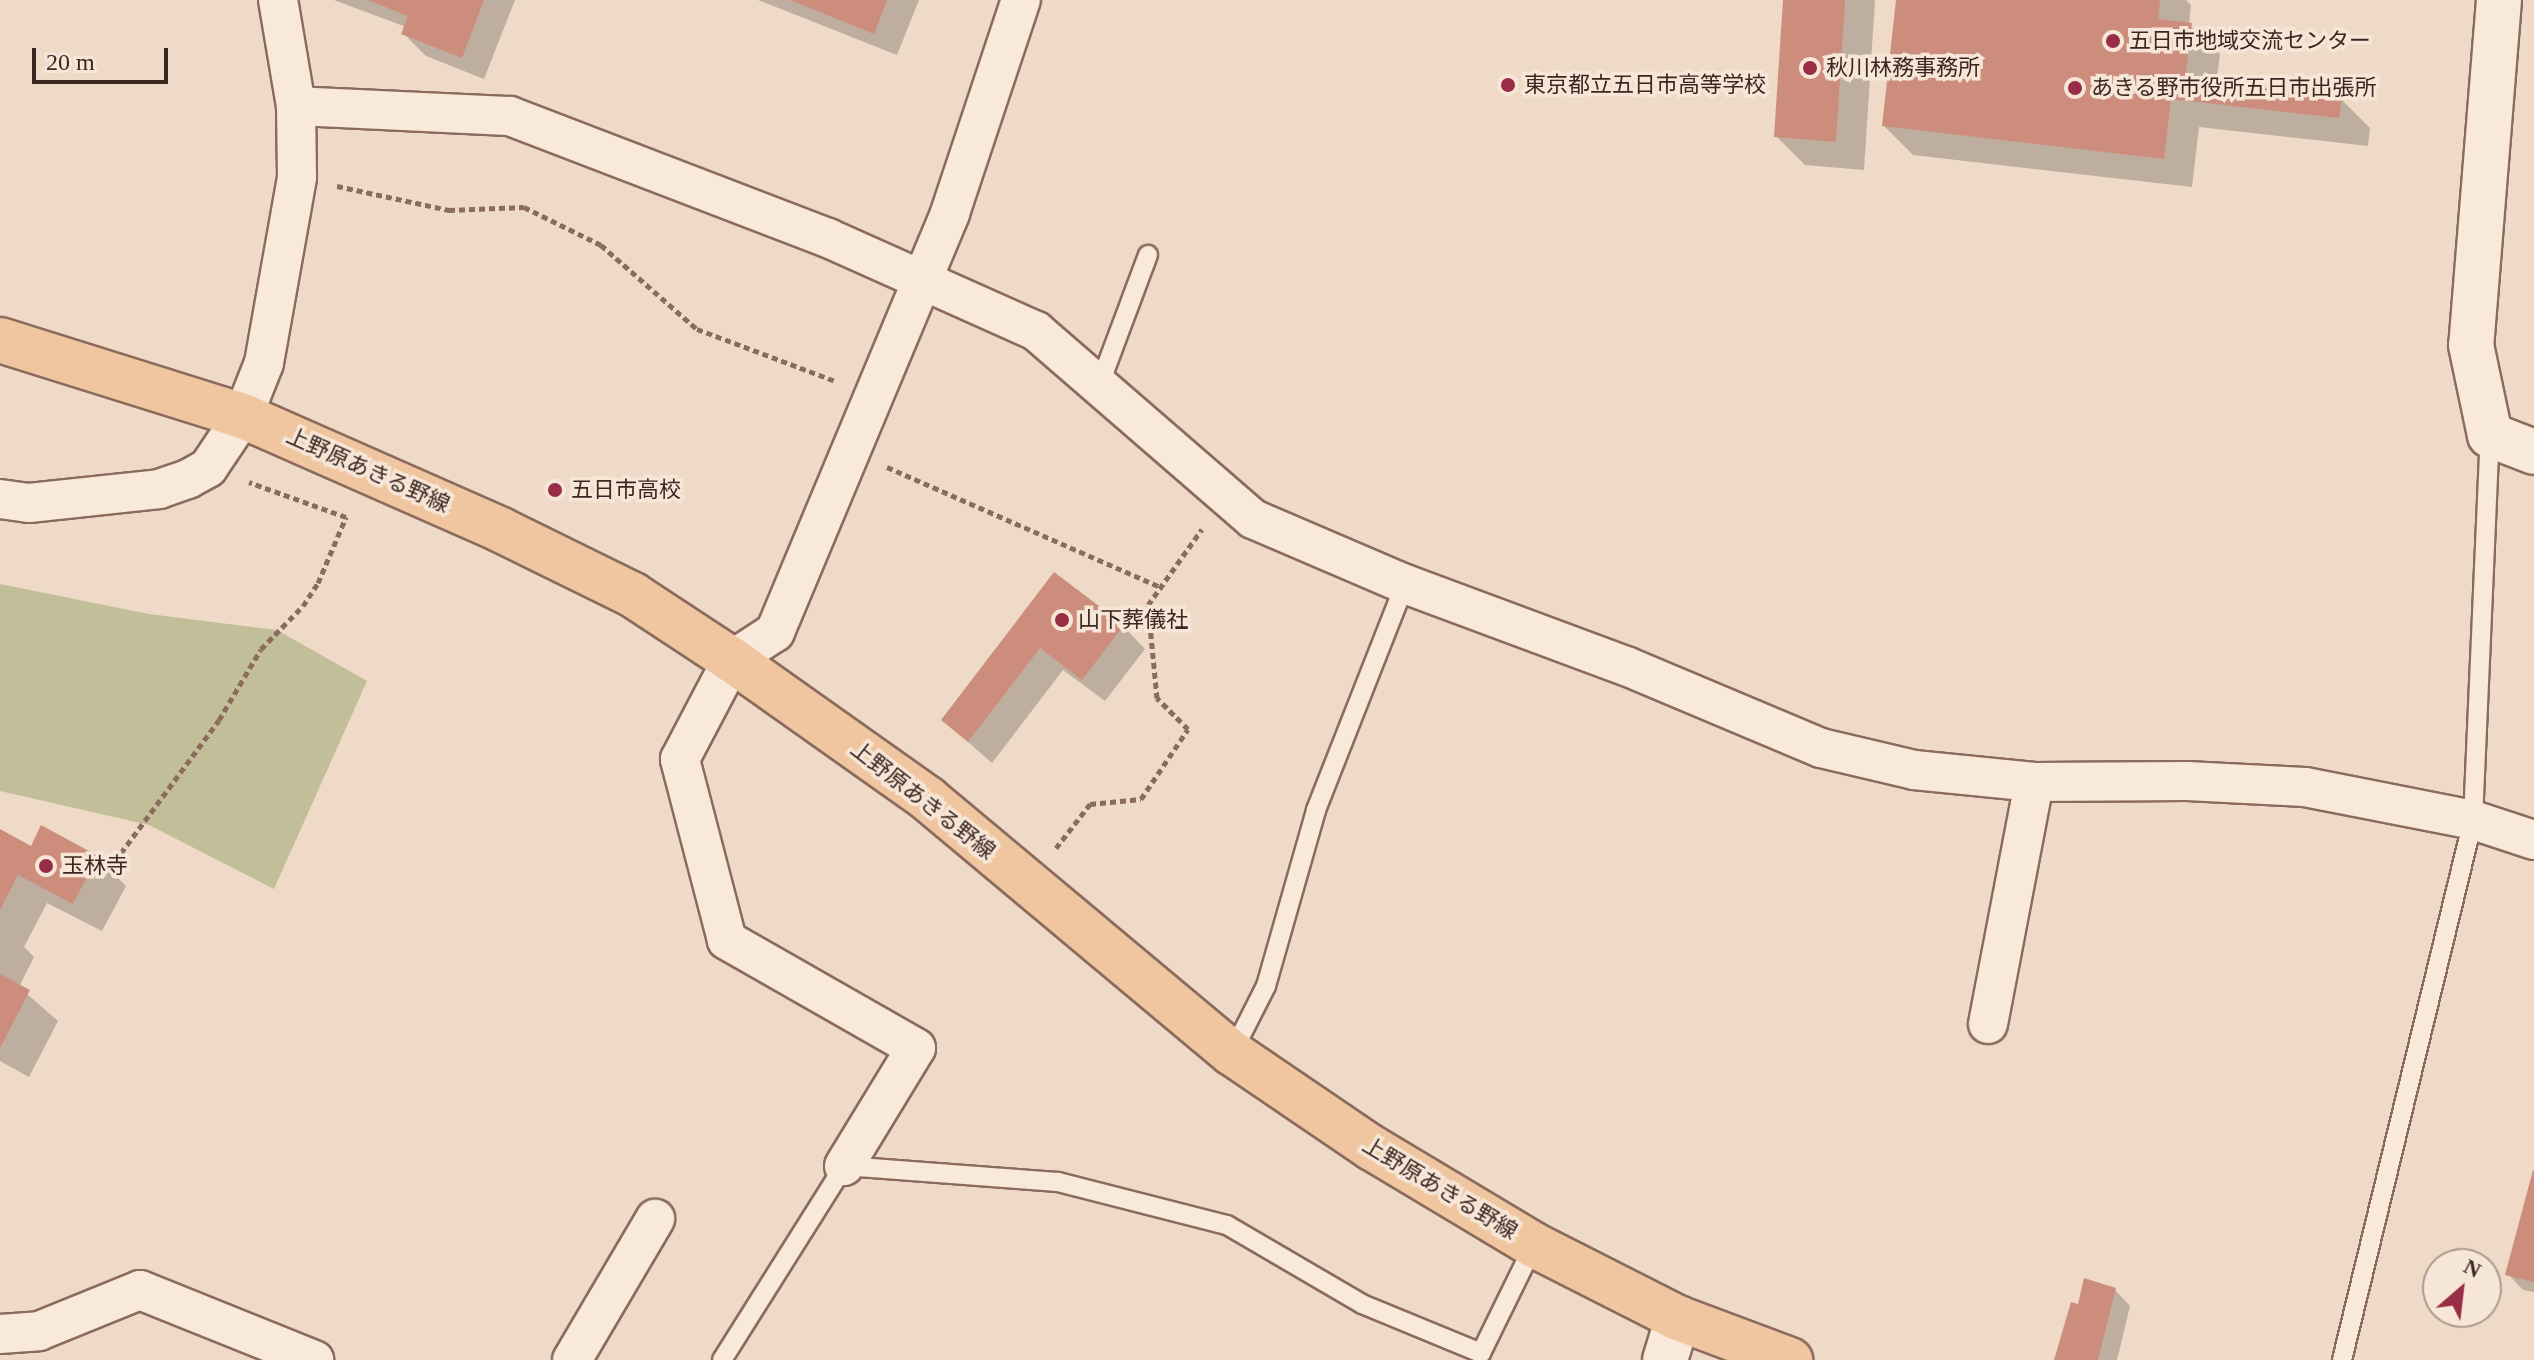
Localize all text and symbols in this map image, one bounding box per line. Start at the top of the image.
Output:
place label: 五日市地域交流センター [2129,28,2371,54]
scale bar [36,32,172,82]
marker: 五日市地域交流センター [2104,32,2122,50]
text: 20 m [46,49,95,75]
place label: 秋川林務事務所 [1826,55,1980,81]
marker: 秋川林務事務所 [1801,59,1819,77]
place label: 東京都立五日市高等学校 [1524,72,1766,98]
place label: あきる野市役所五日市出張所 [2091,75,2377,101]
marker: 東京都立五日市高等学校 [1499,76,1517,94]
marker: あきる野市役所五日市出張所 [2066,79,2084,97]
street label: 上野原あきる野線 [282,422,454,518]
place label: 五日市高校 [571,477,681,503]
marker: 五日市高校 [546,481,564,499]
place label: 山下葬儀社 [1078,607,1188,633]
marker: 山下葬儀社 [1053,611,1071,629]
street label: 上野原あきる野線 [846,735,1000,865]
place label: 玉林寺 [62,853,128,879]
marker: 玉林寺 [37,857,55,875]
street label: 上野原あきる野線 [1358,1131,1522,1245]
north arrow [2422,1248,2502,1328]
text: N [2460,1253,2485,1283]

